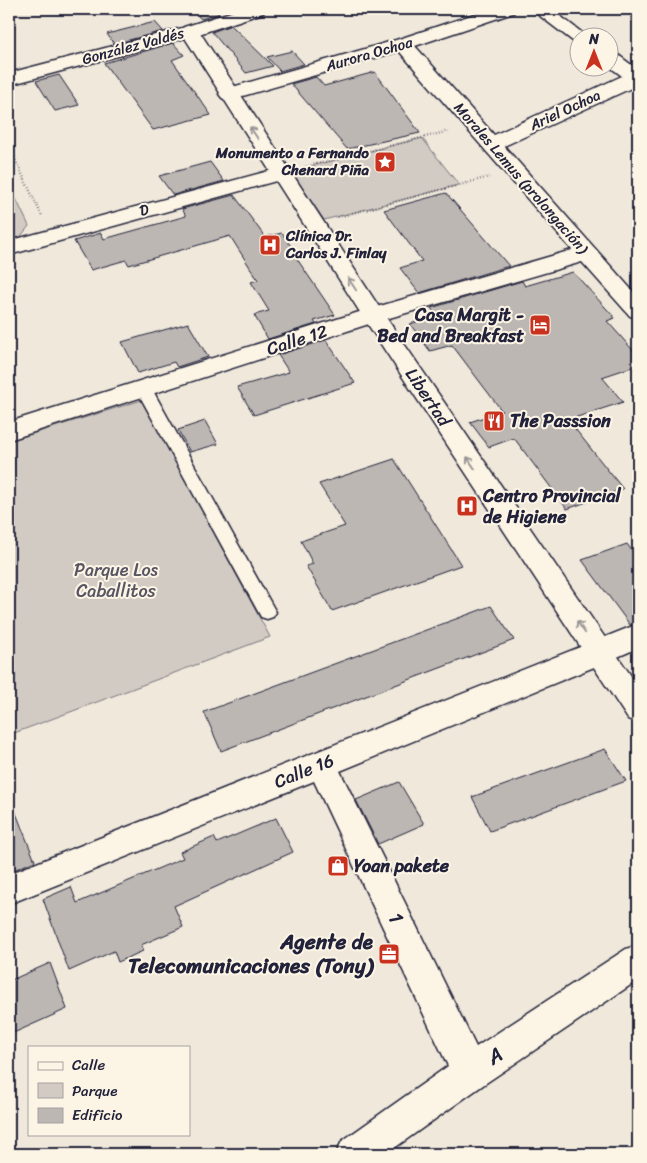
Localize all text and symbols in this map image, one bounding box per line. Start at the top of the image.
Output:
street label: González Valdés [79,20,187,72]
text: N [588,27,599,52]
north arrow [570,28,620,78]
street label: Aurora Ochoa [321,29,416,79]
street label: Ariel Ochoa [524,82,605,138]
street label: Morales Lemus (prolongación) [447,96,595,261]
one-way arrow [249,126,259,140]
place label: Monumento a Fernando Chenard Piña [215,140,369,183]
place icon: Monumento a Fernando Chenard Piña [373,150,397,174]
street label: D [136,196,152,224]
place label: Clínica Dr. Carlos J. Finlay [285,223,387,266]
hospital icon: Clínica Dr. Carlos J. Finlay [258,233,282,257]
one-way arrow [347,277,357,291]
place label: Casa Margit - Bed and Breakfast [377,299,524,352]
hotel icon: Casa Margit - Bed and Breakfast [528,313,552,337]
street label: Calle 12 [262,315,332,365]
street label: Libertad [396,361,460,434]
place label: The Passsion [510,405,611,437]
restaurant icon: The Passsion [482,409,506,433]
one-way arrow [466,456,476,470]
place label: Centro Provincial de Higiene [482,480,622,533]
hospital icon: Centro Provincial de Higiene [455,494,479,518]
park label: Parque Los Caballitos [74,554,159,607]
one-way arrow [576,620,586,634]
street label: Calle 16 [269,744,339,798]
place label: Yoan pakete [354,850,450,882]
shop icon: Yoan pakete [326,854,350,878]
street label: 1 [377,906,415,930]
place label: Agente de Telecomunicaciones (Tony) [128,923,375,985]
office icon: Agente de Telecomunicaciones (Tony) [377,942,401,966]
street label: A [478,1036,511,1076]
legend [28,1046,190,1136]
text: Calle [72,1052,105,1078]
text: Parque [72,1078,117,1104]
text: Edificio [72,1102,123,1128]

